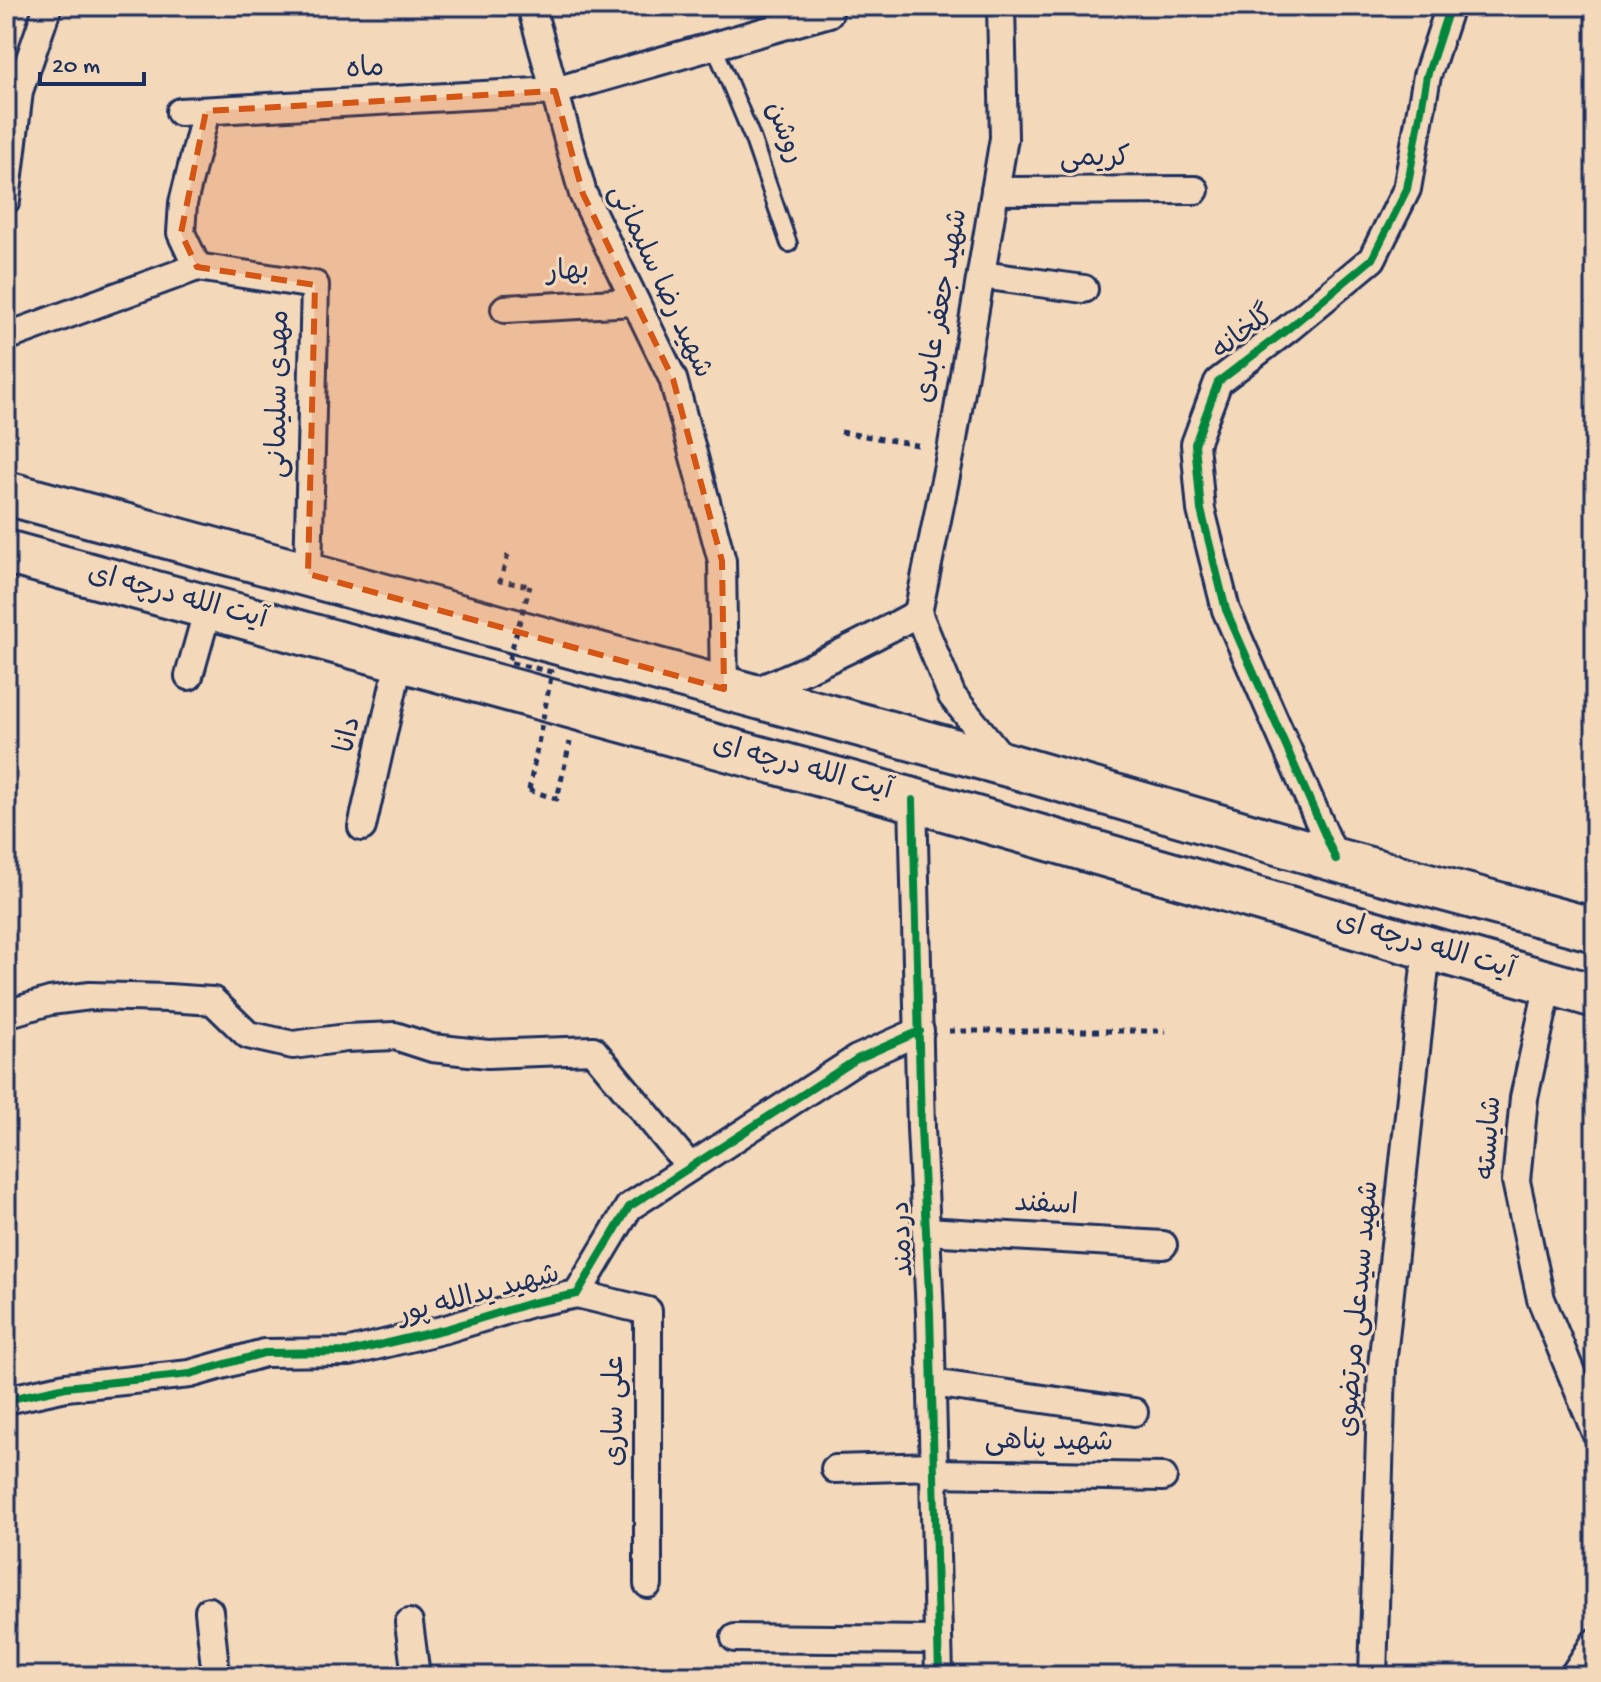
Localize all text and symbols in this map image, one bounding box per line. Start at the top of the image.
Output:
scale bar [40,36,144,86]
text: 20 m [52,53,100,82]
street label: ماه [345,53,385,87]
street label: روشن [756,97,810,169]
street label: کریمی [1060,143,1130,176]
street label: شهید رضا سلیمانی [600,180,718,384]
street label: شهید جعفر عابدی [910,206,976,406]
street label: بهار [544,255,590,291]
street label: گلخانه [1203,296,1282,368]
street label: مهدی سلیمانی [262,309,298,479]
street label: آیت الله درچه ای [84,556,272,638]
street label: دانا [330,714,370,756]
street label: آیت الله درچه ای [709,727,897,809]
street label: آیت الله درچه ای [1332,904,1520,989]
street label: شایسته [1472,1095,1510,1181]
street label: شهید سیدعلی مرتضوی [1332,1180,1388,1438]
street label: اسفند [1013,1188,1079,1224]
street label: دردمند [886,1200,922,1278]
street label: شهید یدالله پور [393,1259,563,1334]
street label: علی ساری [600,1355,633,1467]
street label: شهید پناهی [984,1425,1114,1461]

